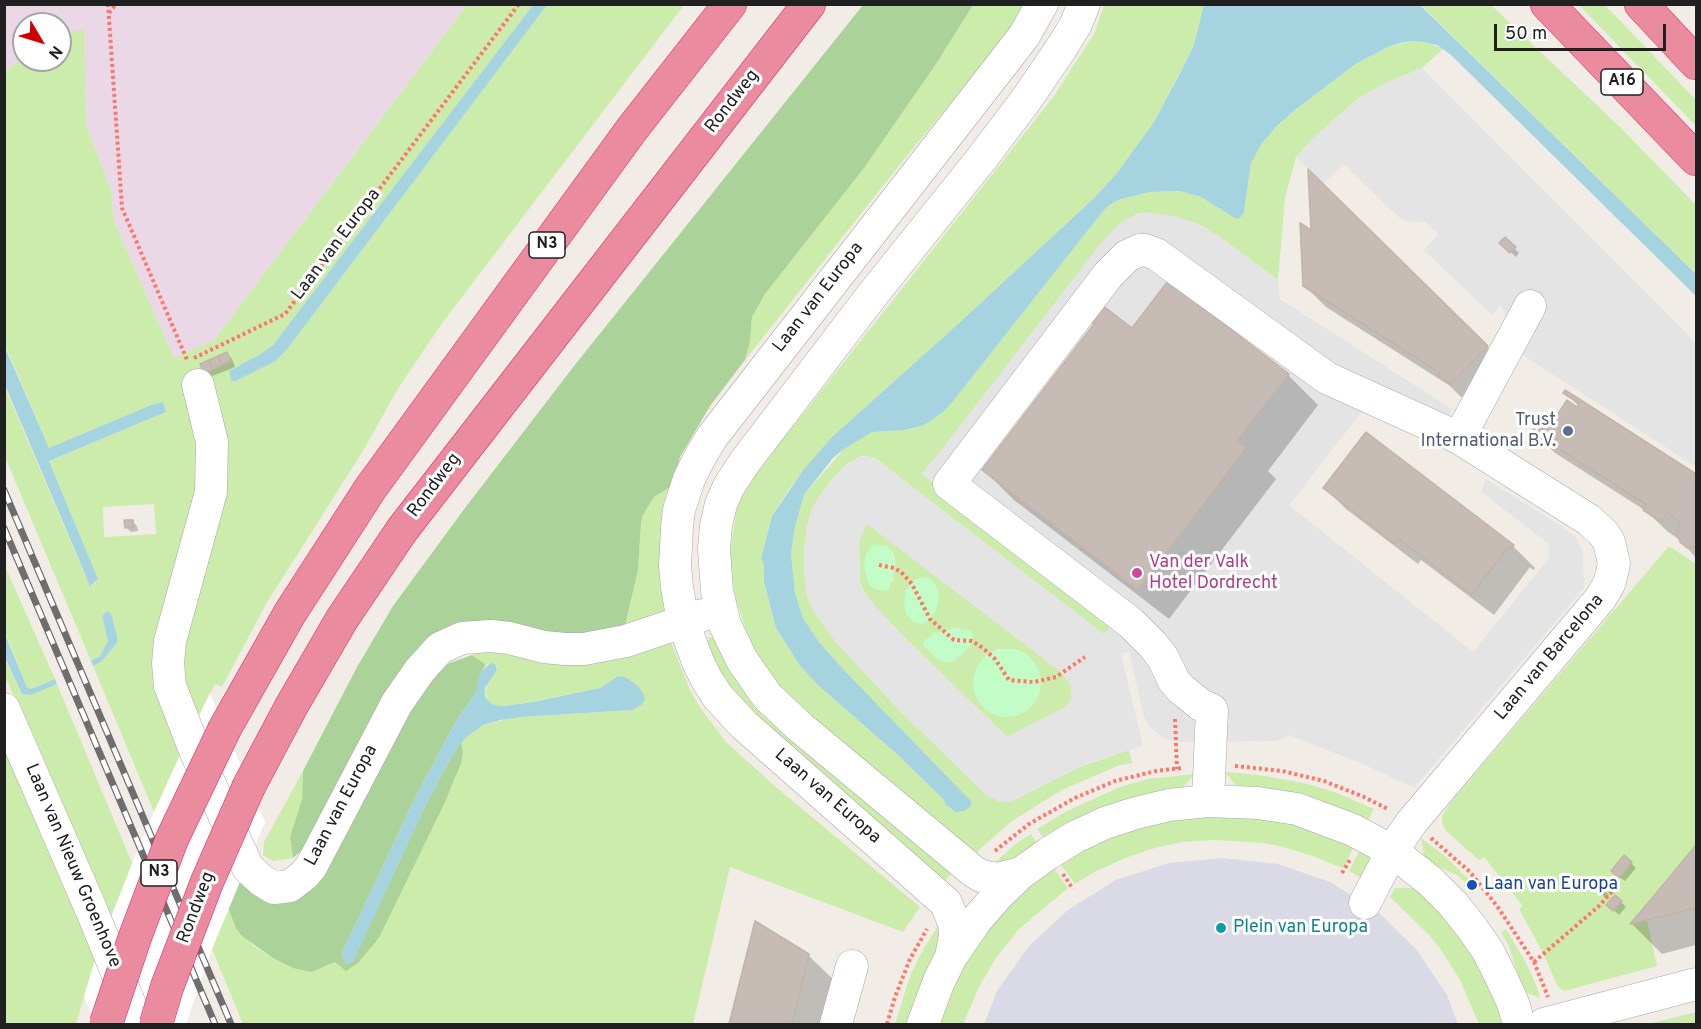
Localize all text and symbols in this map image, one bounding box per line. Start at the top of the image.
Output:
north arrow [12,12,72,72]
scale bar [1497,12,1670,50]
text: 50 m [1505,23,1547,46]
text: N [43,41,66,63]
street label: Rondweg [701,66,765,138]
road number: A16 [1601,69,1643,95]
street label: Laan van Europa [288,185,386,305]
road number: N3 [529,232,565,258]
street label: Laan van Europa [769,239,869,357]
place label: Trust International B.V. [1420,410,1556,452]
marker: Trust International B.V. [1561,424,1575,438]
street label: Rondweg [404,450,466,522]
place label: Van der Valk Hotel Dordrecht [1149,552,1278,594]
marker: Van der Valk Hotel Dordrecht [1130,566,1144,580]
street label: Laan van Barcelona [1491,591,1609,725]
street label: Laan van Europa [301,742,383,870]
street label: Laan van Europa [769,745,885,849]
street label: Laan van Nieuw Groenhove [19,761,125,971]
road number: N3 [141,860,177,886]
street label: Rondweg [174,869,220,947]
place label: Laan van Europa [1484,874,1618,896]
marker: Laan van Europa [1465,878,1479,892]
place label: Plein van Europa [1233,917,1368,939]
marker: Plein van Europa [1214,921,1228,935]

